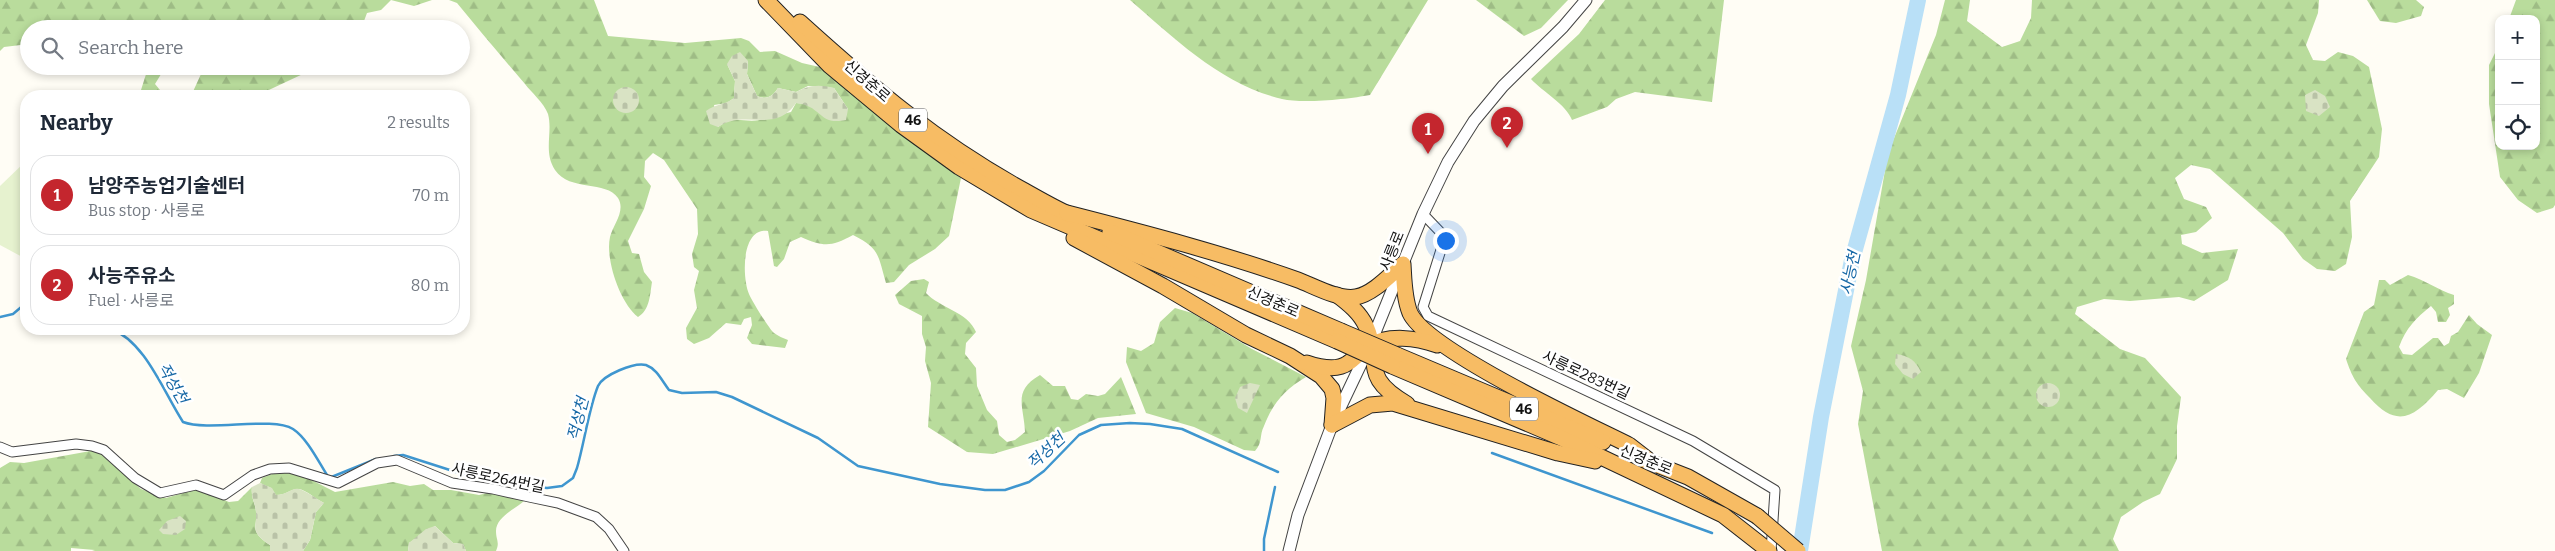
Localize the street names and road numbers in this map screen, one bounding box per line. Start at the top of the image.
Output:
street label: 신경춘로 [840,56,894,106]
road number: 46 [899,108,927,132]
street label: 사릉로 [1376,228,1408,274]
street label: 신경춘로 [1244,283,1302,321]
street label: 사릉로283번길 [1539,347,1633,403]
road number: 46 [1510,398,1538,420]
street label: 신경춘로 [1617,441,1675,479]
street label: 사릉로264번길 [450,459,546,497]

